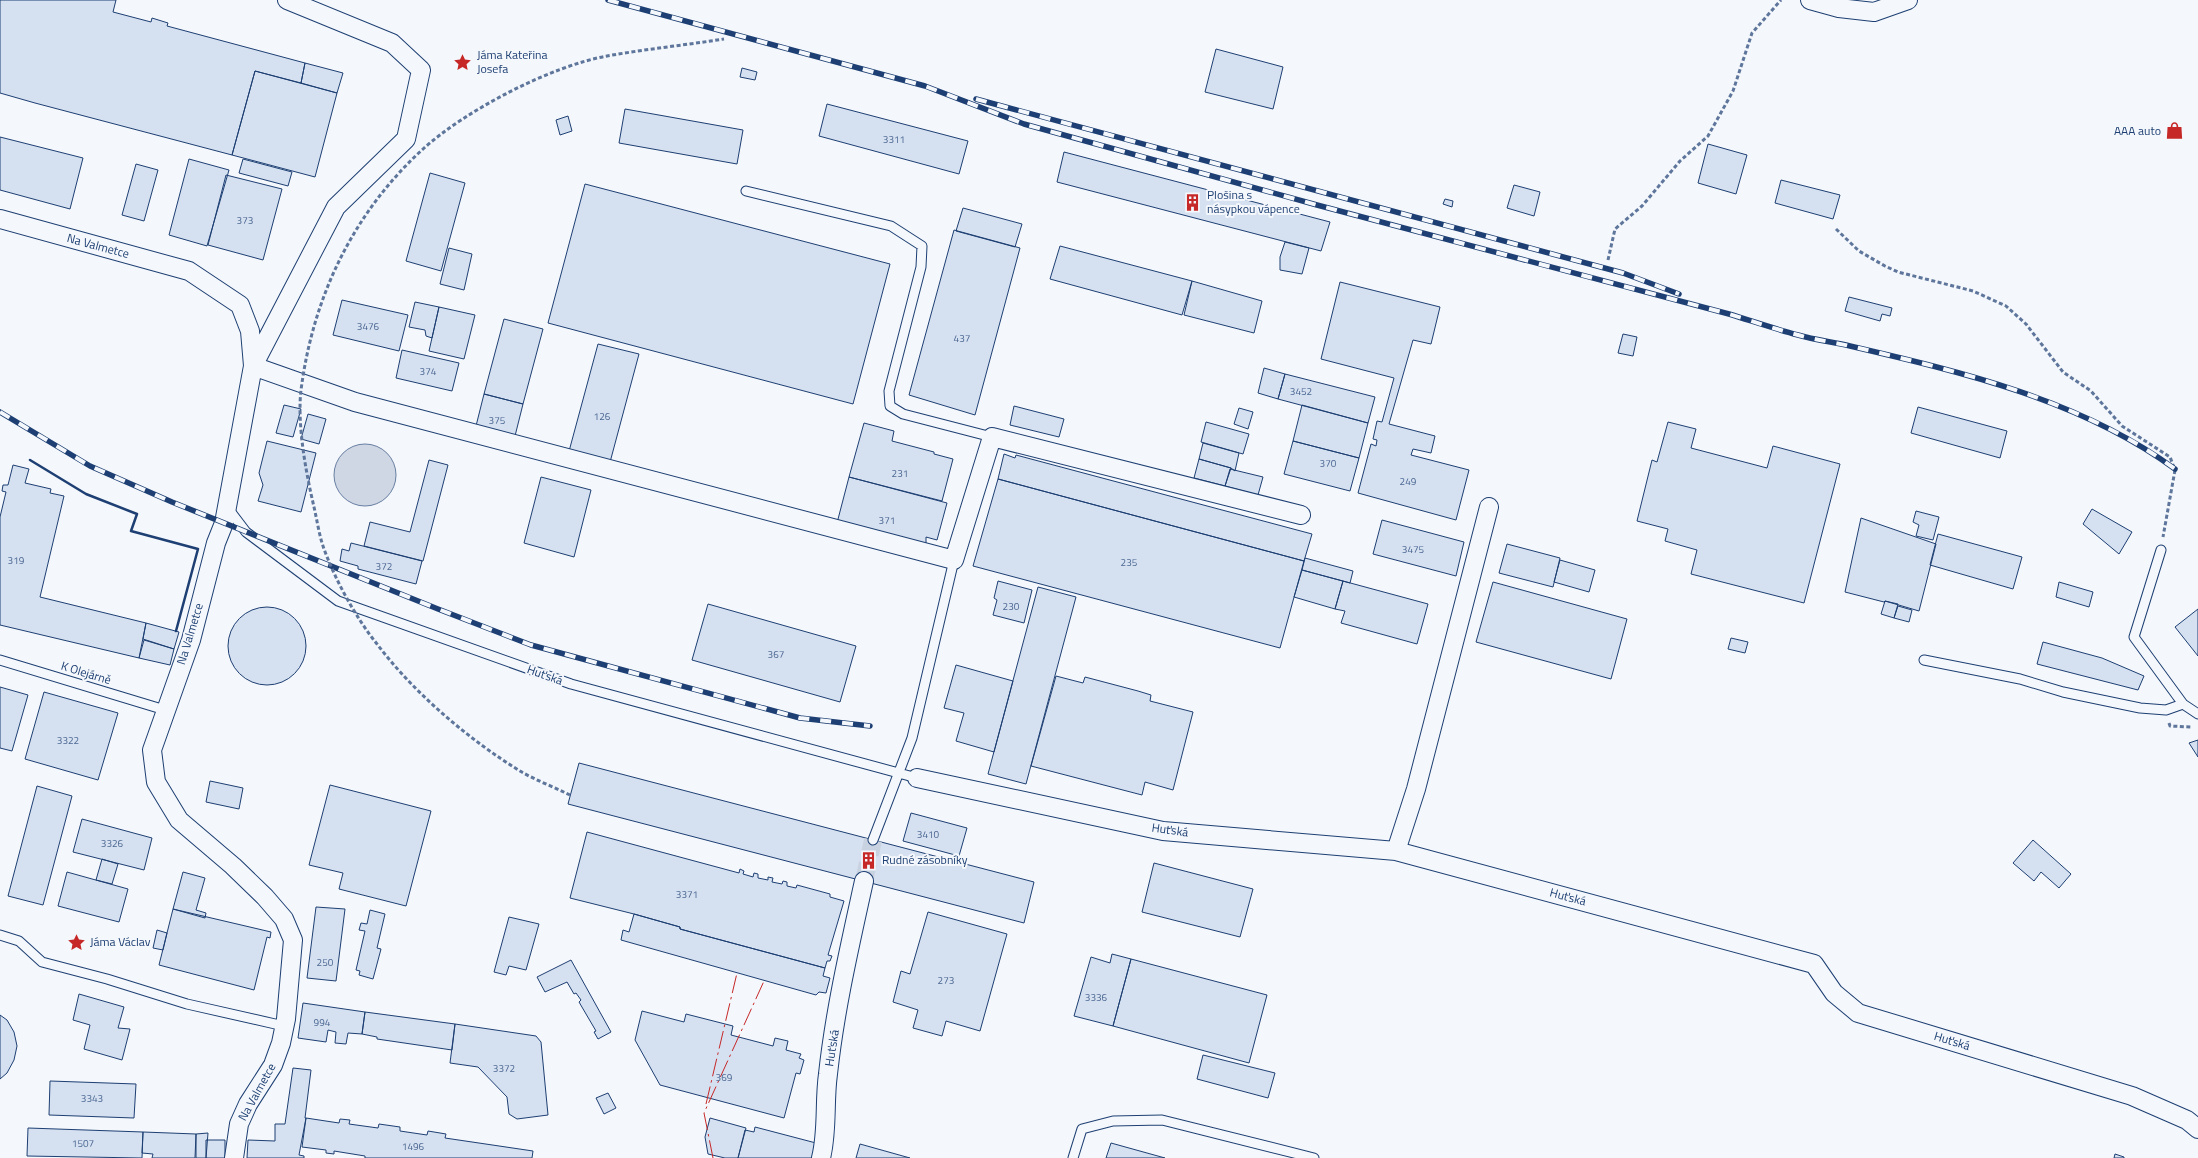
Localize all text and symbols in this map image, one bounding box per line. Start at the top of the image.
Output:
place label: Jáma Kateřina Josefa [477,45,548,78]
place icon: Jáma Kateřina Josefa [453,52,473,72]
place label: AAA auto [2114,121,2161,140]
shop icon: AAA auto [2165,121,2185,141]
house number: 3311 [883,132,905,147]
place label: Plošina s násypkou vápence [1207,185,1300,218]
building icon: Plošina s násypkou vápence [1183,192,1203,212]
house number: 373 [237,213,253,228]
street label: Na Valmetce [65,228,131,263]
house number: 3476 [357,319,380,334]
house number: 437 [954,331,970,346]
house number: 374 [420,364,437,379]
house number: 3452 [1290,384,1312,399]
house number: 126 [594,409,611,424]
house number: 375 [489,413,506,428]
house number: 370 [1320,456,1337,471]
house number: 231 [892,466,908,481]
house number: 249 [1400,474,1417,489]
house number: 371 [879,513,895,528]
house number: 3475 [1402,542,1425,557]
house number: 319 [8,553,25,568]
house number: 235 [1121,555,1138,570]
house number: 372 [376,559,392,574]
house number: 230 [1003,599,1020,614]
street label: Na Valmetce [171,601,208,667]
house number: 367 [768,647,784,662]
street label: K Olejárně [59,656,114,689]
street label: Huťská [525,659,566,690]
house number: 3322 [57,733,79,748]
street label: Huťská [1150,818,1190,841]
house number: 3410 [917,827,940,842]
house number: 3326 [101,836,124,851]
building icon: Rudné zásobníky [858,850,878,870]
place label: Rudné zásobníky [882,850,968,869]
street label: Huťská [1548,883,1588,910]
house number: 3371 [676,887,698,902]
place icon: Jáma Václav [66,932,86,952]
place label: Jáma Václav [90,932,151,951]
house number: 250 [317,955,334,970]
house number: 273 [938,973,954,988]
house number: 3336 [1085,990,1108,1005]
house number: 994 [314,1015,331,1030]
street label: Huťská [1932,1026,1973,1055]
street label: Huťská [819,1028,844,1068]
street label: Na Valmetce [233,1059,280,1124]
house number: 3372 [493,1061,515,1076]
house number: 369 [716,1070,733,1085]
house number: 3343 [81,1091,103,1106]
house number: 1507 [72,1136,94,1151]
house number: 1496 [402,1139,425,1154]

